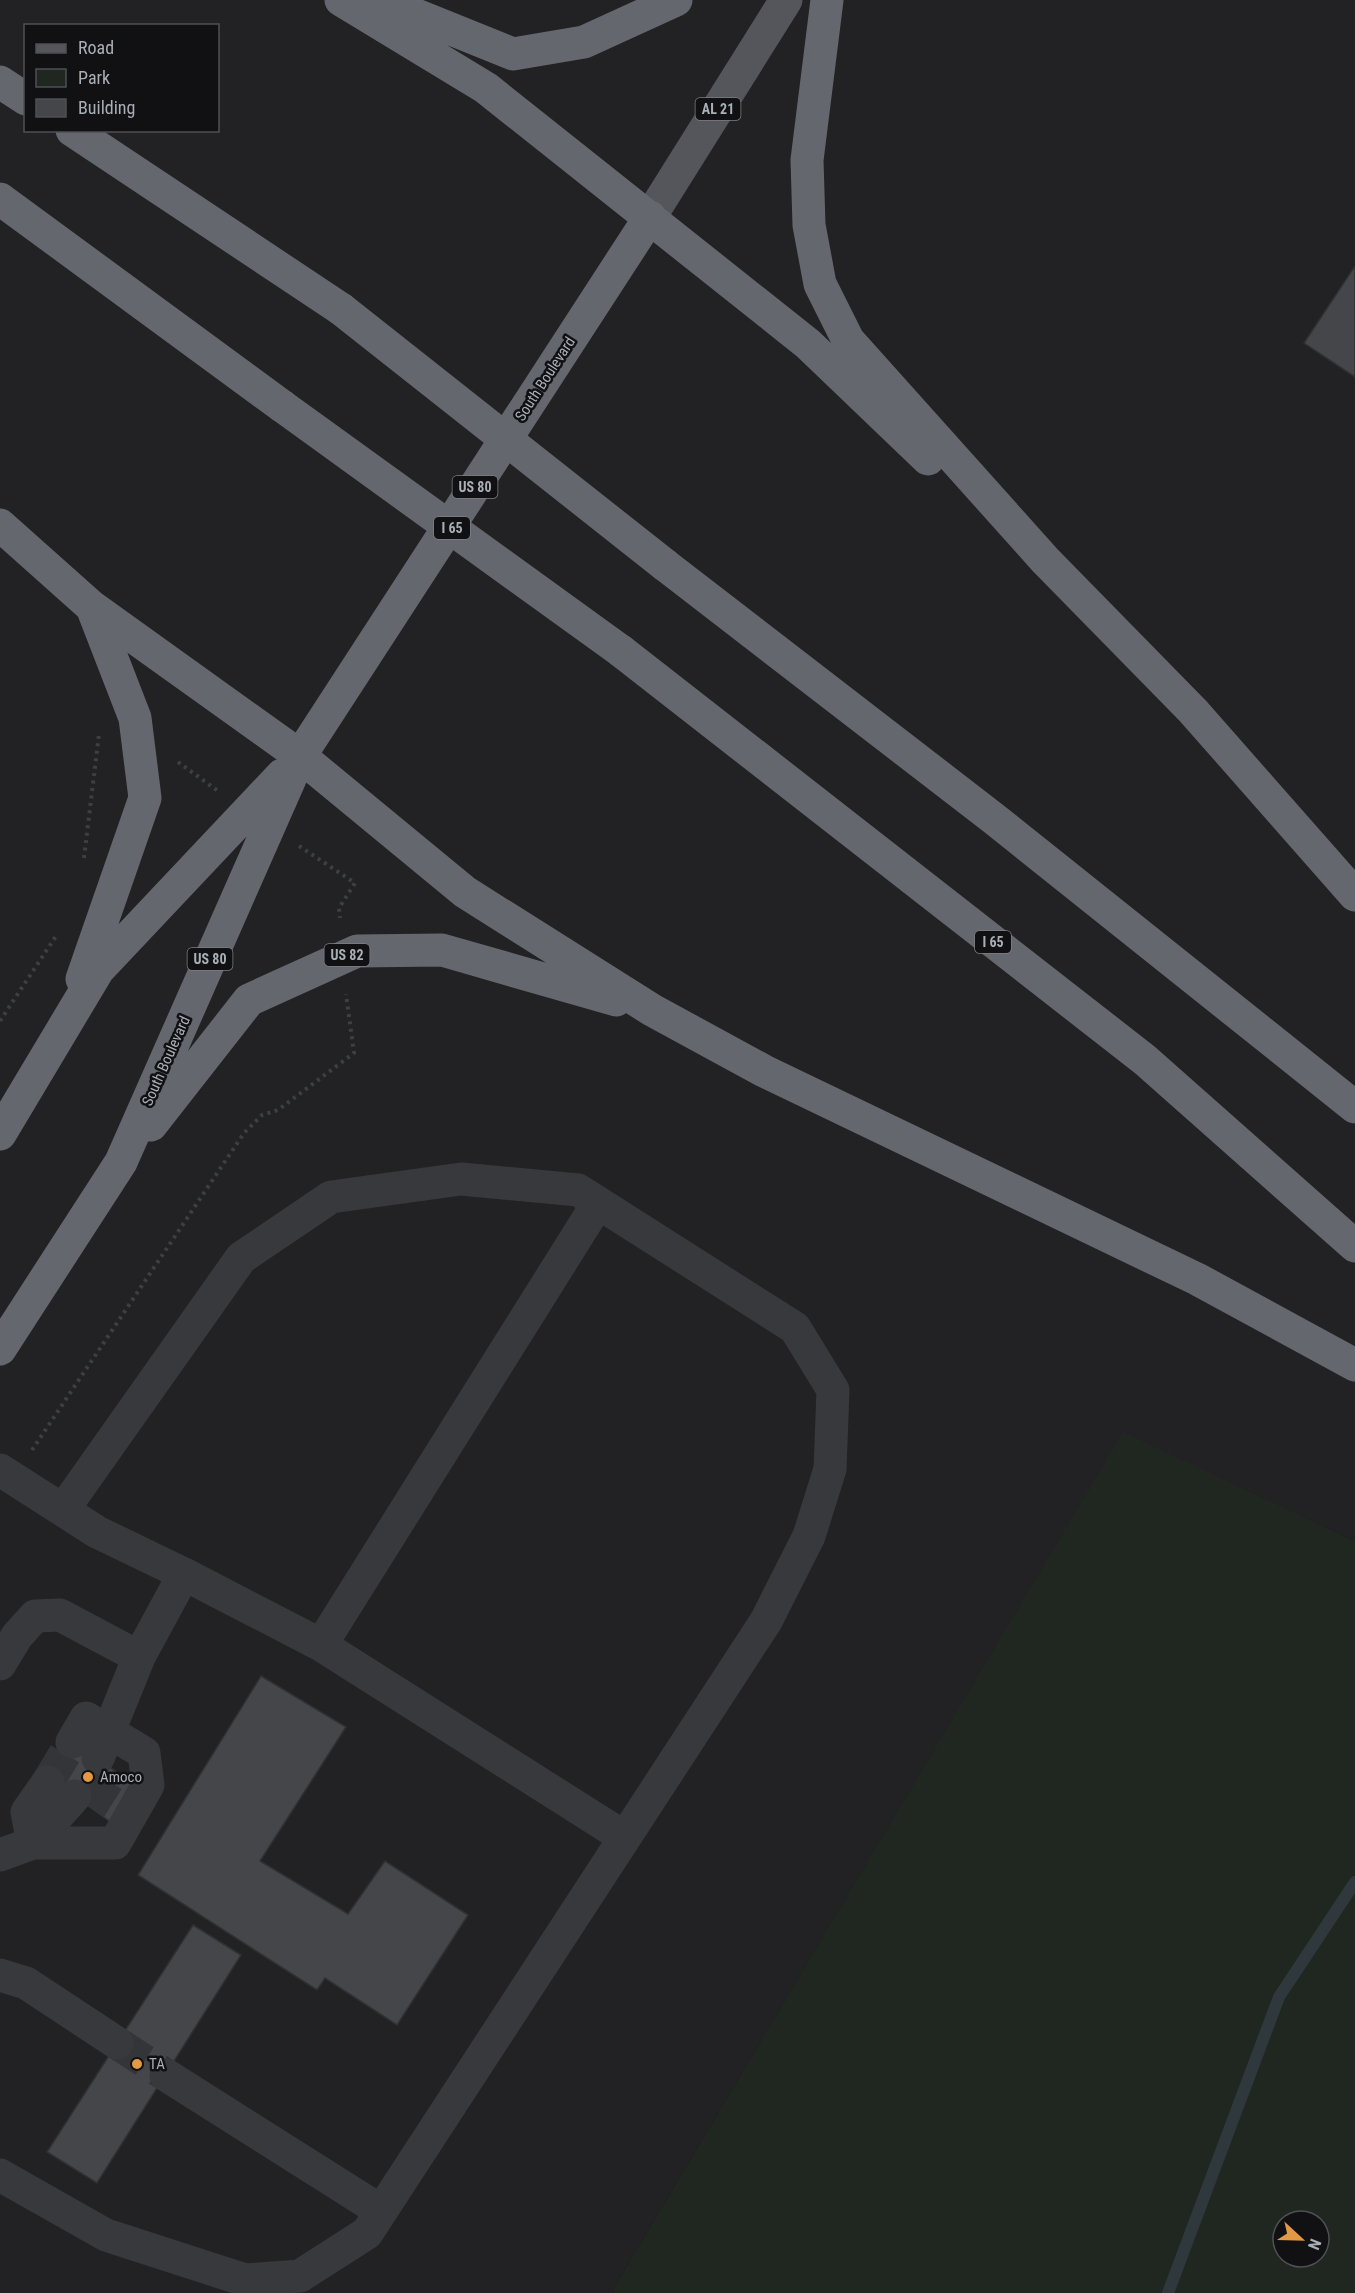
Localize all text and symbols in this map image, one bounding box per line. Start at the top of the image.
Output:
legend [24,24,219,132]
text: Road [78,37,114,58]
text: Park [78,67,110,88]
text: Building [78,97,135,118]
road number: AL 21 [696,98,740,120]
street label: South Boulevard [511,334,579,424]
road number: US 80 [452,476,498,498]
road number: I 65 [434,517,470,539]
road number: I 65 [975,931,1011,953]
road number: US 82 [324,944,370,966]
road number: US 80 [188,948,232,970]
street label: South Boulevard [138,1013,194,1109]
place label: Amoco [100,1768,142,1786]
marker: Amoco [81,1770,95,1784]
place label: TA [149,2055,165,2073]
marker: TA [130,2057,144,2071]
north arrow [1271,2209,1331,2269]
text: N [1304,2236,1325,2253]

